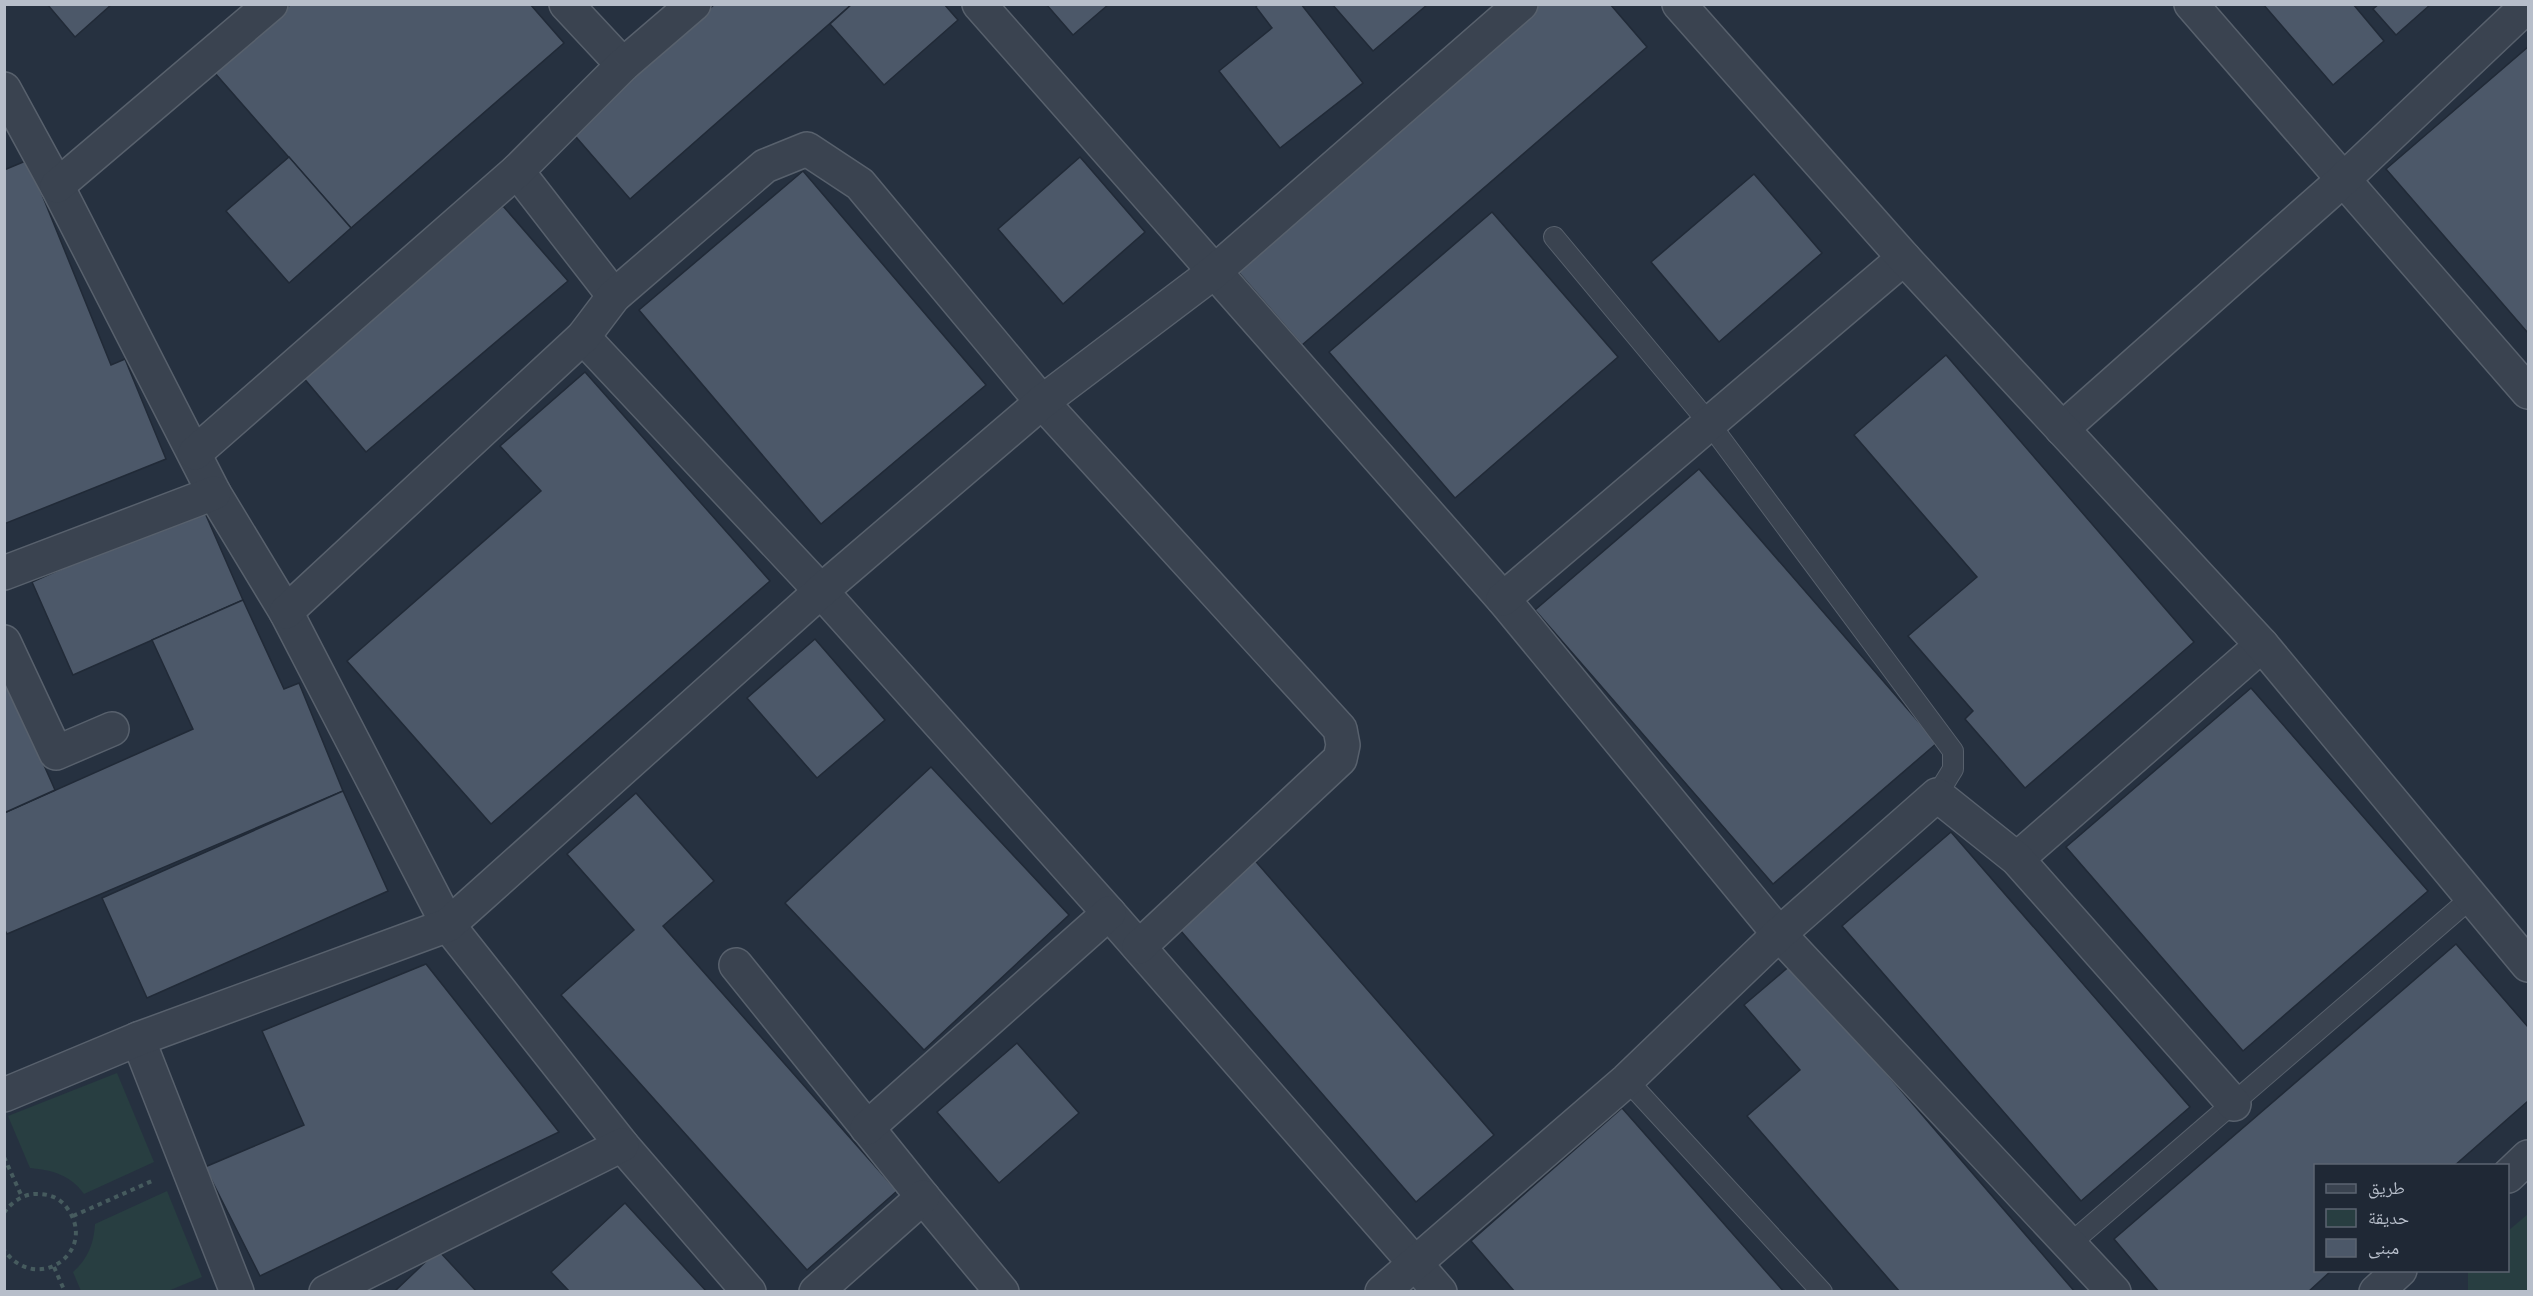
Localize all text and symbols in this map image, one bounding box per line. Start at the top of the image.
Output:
legend [2314,1164,2509,1272]
text: طريق [2368,1175,2405,1199]
text: حديقة [2368,1205,2409,1229]
text: مبنى [2368,1235,2399,1259]

